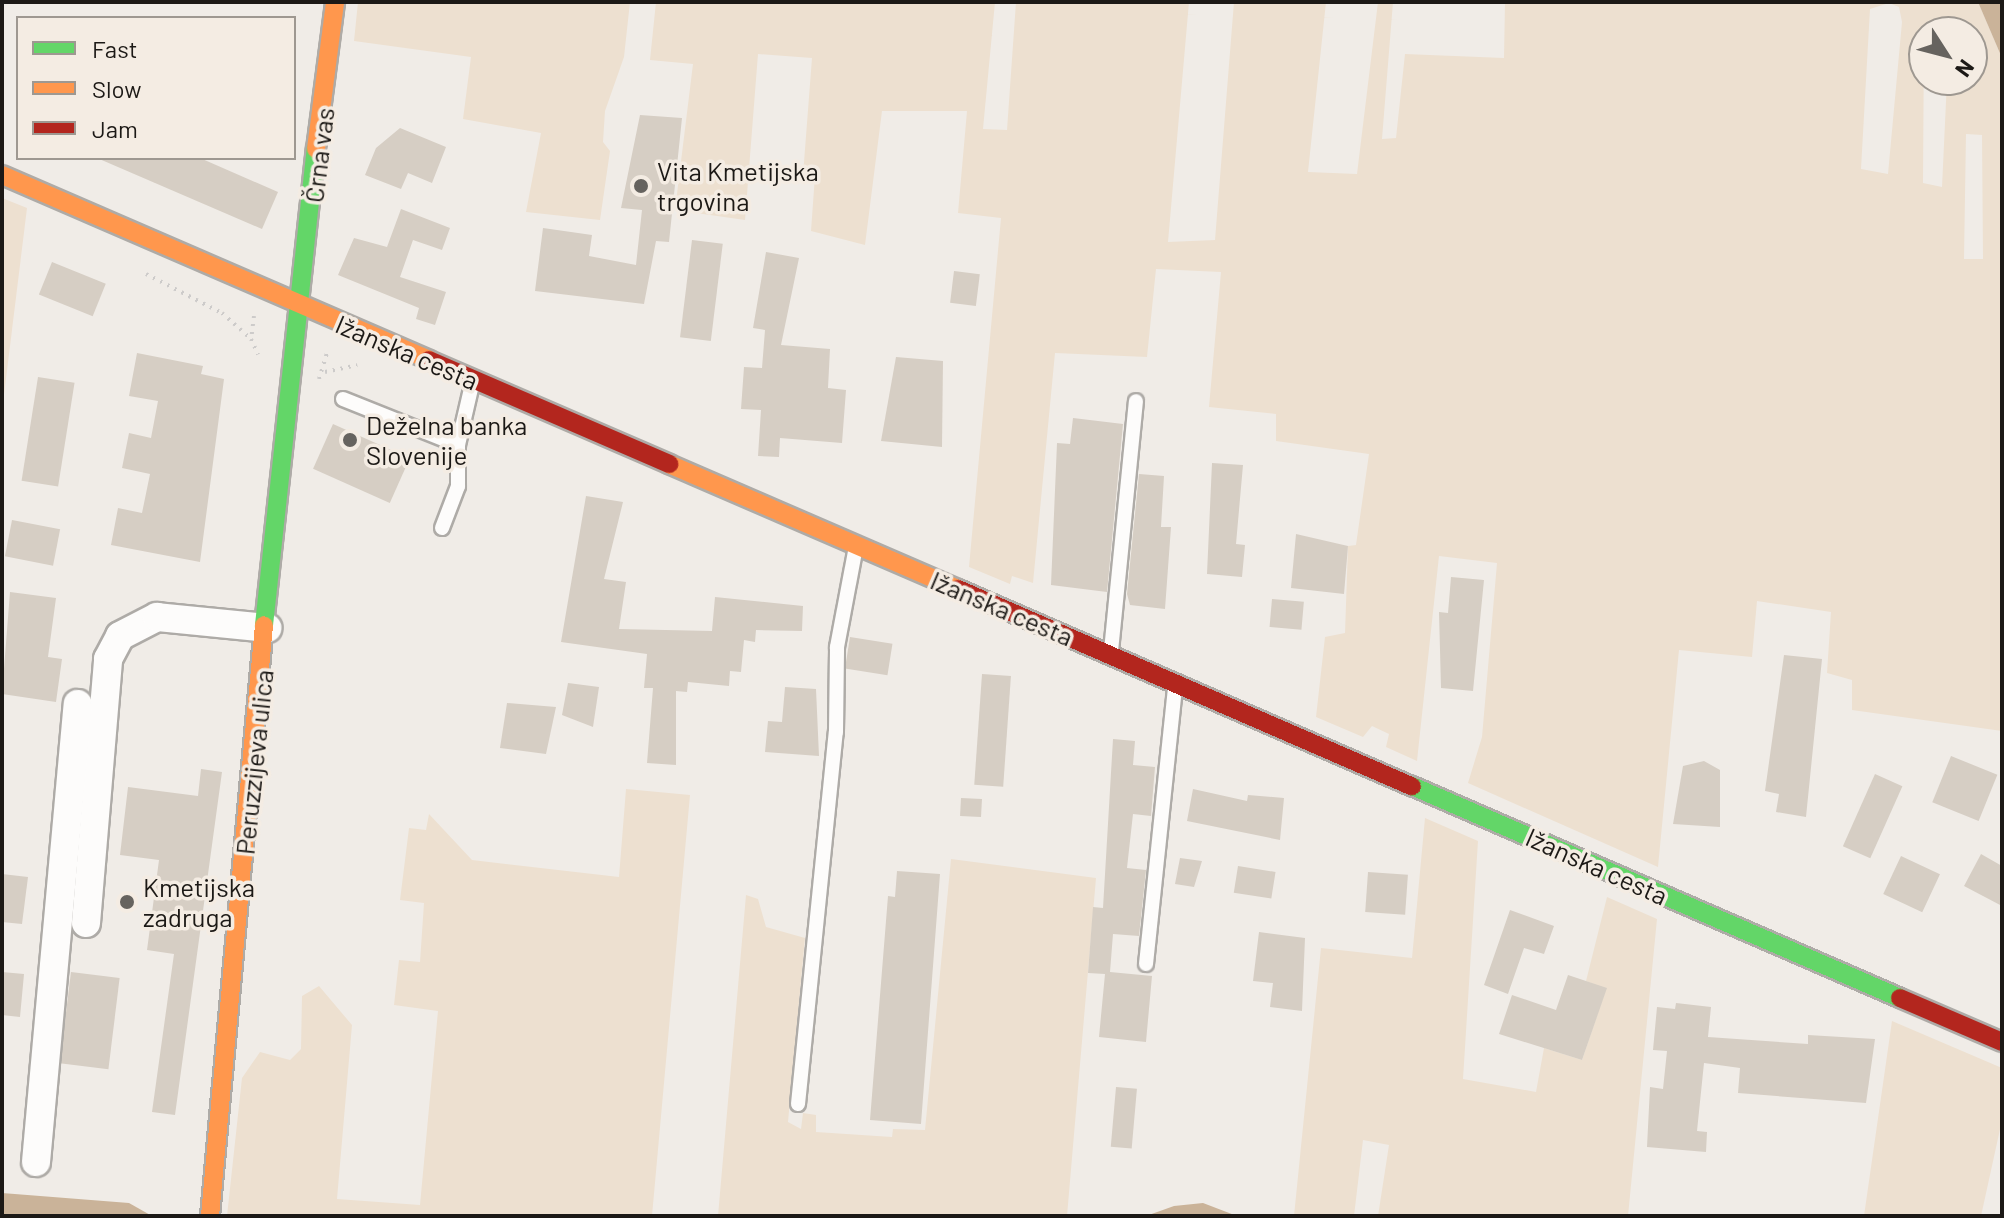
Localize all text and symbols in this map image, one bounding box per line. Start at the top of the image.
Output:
legend [16,16,296,160]
north arrow [1908,16,1988,96]
text: Fast [92,34,137,63]
text: N [1951,55,1981,82]
text: Slow [92,74,141,103]
street label: Črna vas [298,106,340,204]
text: Jam [92,114,138,143]
place label: Vita Kmetijska trgovina [657,155,819,216]
marker: Vita Kmetijska trgovina [632,177,650,195]
street label: Ižanska cesta [331,308,483,396]
place label: Deželna banka Slovenije [366,409,527,470]
marker: Deželna banka Slovenije [341,431,359,449]
street label: Ižanska cesta [926,564,1078,652]
street label: Peruzzijeva ulica [229,668,279,856]
street label: Ižanska cesta [1521,821,1673,911]
place label: Kmetijska zadruga [143,871,255,932]
marker: Kmetijska zadruga [118,893,136,911]

